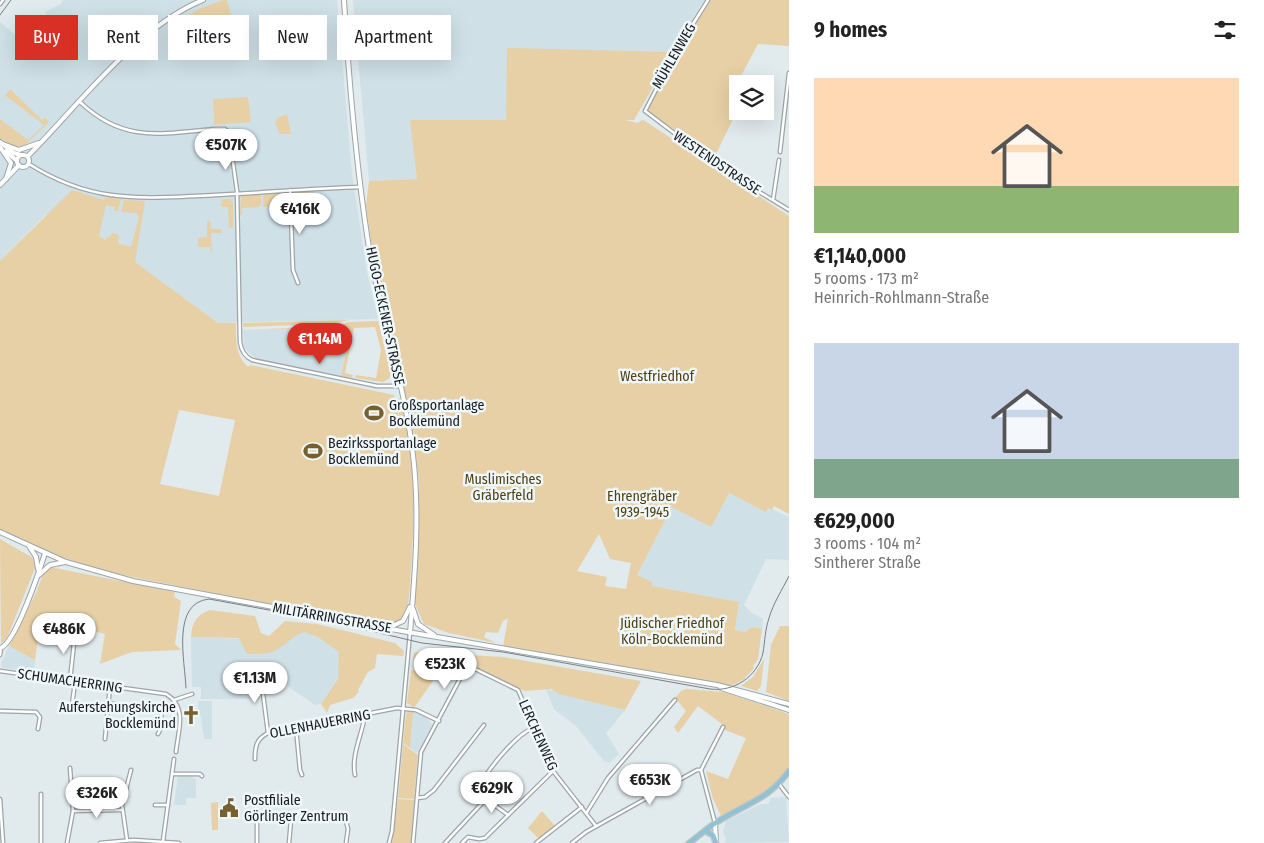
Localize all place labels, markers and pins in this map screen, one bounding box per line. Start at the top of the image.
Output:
pin: €507K [191,128,261,171]
pin: €416K [265,192,335,235]
pin: €1.14M [279,322,361,365]
place label: Großsportanlage Bocklemünd [389,397,484,430]
sports icon: Großsportanlage Bocklemünd [363,402,385,424]
place label: Bezirkssportanlage Bocklemünd [328,435,437,468]
sports icon: Bezirkssportanlage Bocklemünd [302,440,324,462]
pin: €486K [29,612,99,655]
pin: €523K [410,648,480,690]
pin: €1.13M [214,662,296,704]
place label: Auferstehungskirche Bocklemünd [59,699,176,732]
church icon: Auferstehungskirche Bocklemünd [180,704,202,726]
pin: €653K [615,764,685,806]
pin: €629K [457,772,527,814]
pin: €326K [62,776,132,819]
place label: Postfiliale Görlinger Zentrum [244,792,348,825]
public building icon: Postfiliale Görlinger Zentrum [218,797,240,819]

